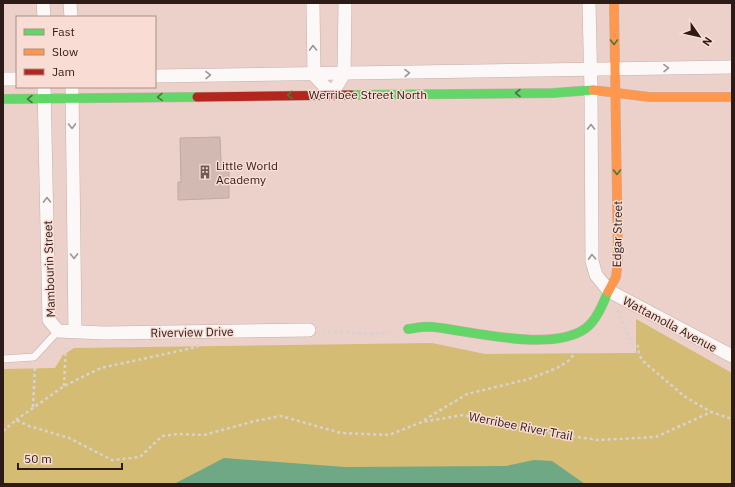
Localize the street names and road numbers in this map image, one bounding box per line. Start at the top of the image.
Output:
street label: Werribee Street North [309,87,427,102]
street label: Edgar Street [609,201,625,267]
street label: Mambourin Street [40,220,58,318]
street label: Wattamolla Avenue [620,293,720,355]
street label: Riverview Drive [150,324,234,340]
street label: Werribee River Trail [468,409,574,443]

